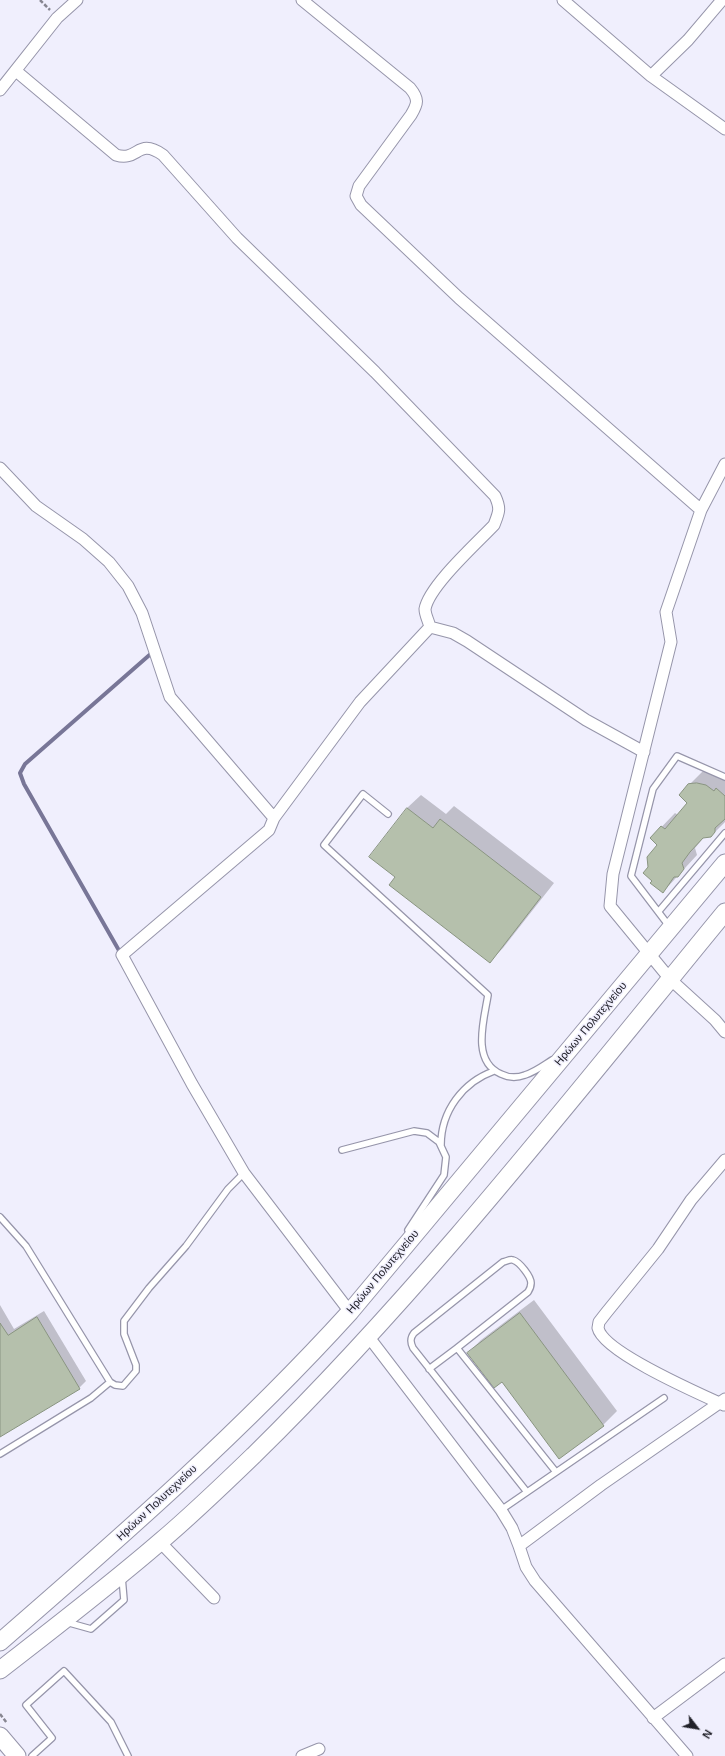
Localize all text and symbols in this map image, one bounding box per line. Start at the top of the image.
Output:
street label: Ηρώων Πολυτεχνείου [552,980,630,1068]
street label: Ηρώων Πολυτεχνείου [344,1228,422,1316]
street label: Ηρώων Πολυτεχνείου [114,1462,200,1544]
north arrow [677,1708,717,1748]
text: N [700,1728,714,1741]

